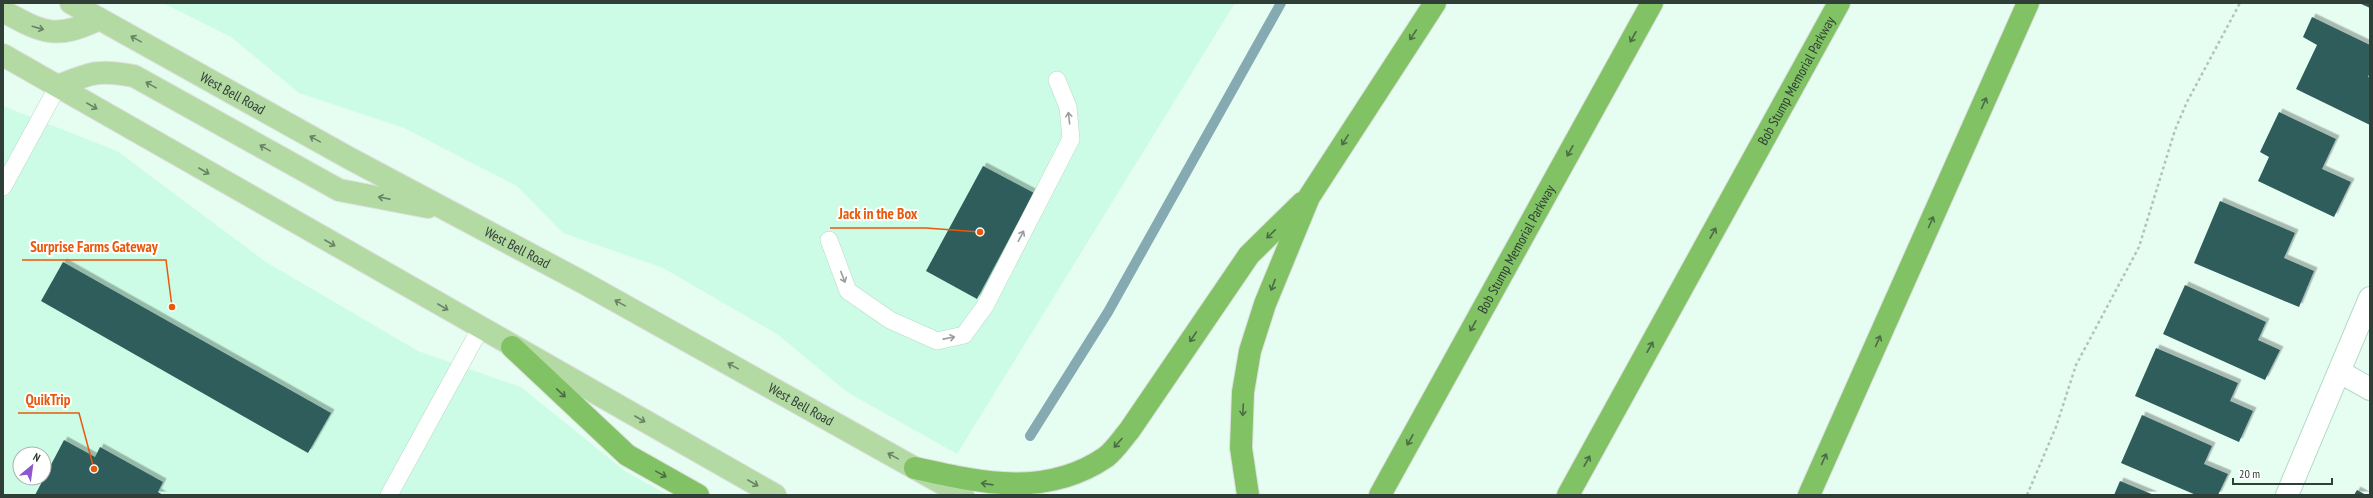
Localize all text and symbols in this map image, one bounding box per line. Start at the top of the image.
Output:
street label: Bob Stump Memorial Parkway [1753,12,1839,148]
one-way arrow [31,25,44,32]
one-way arrow [1409,30,1417,41]
one-way arrow [1628,31,1636,43]
one-way arrow [130,35,142,43]
street label: West Bell Road [197,68,268,119]
one-way arrow [145,81,157,89]
one-way arrow [1980,98,1988,110]
one-way arrow [85,102,97,110]
one-way arrow [1065,112,1073,125]
one-way arrow [309,134,321,142]
one-way arrow [1341,134,1349,145]
one-way arrow [259,144,271,152]
one-way arrow [1565,145,1573,157]
one-way arrow [198,167,210,175]
street label: Bob Stump Memorial Parkway [1473,181,1559,317]
one-way arrow [377,194,390,202]
callout: Jack in the Box [830,201,926,228]
text: Jack in the Box [838,204,918,223]
one-way arrow [1927,216,1935,228]
street label: West Bell Road [481,223,553,272]
one-way arrow [1709,227,1717,239]
one-way arrow [1266,229,1276,239]
one-way arrow [1018,230,1026,242]
callout: Surprise Farms Gateway [22,233,166,260]
text: Surprise Farms Gateway [30,237,159,256]
one-way arrow [324,239,336,247]
one-way arrow [840,270,848,282]
one-way arrow [1268,278,1276,290]
one-way arrow [614,299,626,307]
one-way arrow [437,304,449,312]
one-way arrow [1469,320,1476,332]
one-way arrow [1189,332,1198,343]
one-way arrow [943,334,956,342]
one-way arrow [1874,335,1882,347]
one-way arrow [1646,341,1654,353]
one-way arrow [727,362,739,370]
street label: West Bell Road [765,379,837,430]
callout: QuikTrip [18,386,79,413]
one-way arrow [556,388,566,398]
text: QuikTrip [26,390,71,409]
one-way arrow [1239,403,1246,416]
one-way arrow [634,415,646,423]
one-way arrow [1406,434,1414,446]
one-way arrow [1113,438,1123,448]
north arrow [12,446,52,486]
text: N [31,450,43,465]
one-way arrow [887,451,899,459]
one-way arrow [1821,454,1829,466]
one-way arrow [1584,455,1591,467]
scale bar [2233,460,2332,486]
text: 20 m [2239,466,2260,481]
one-way arrow [655,471,667,479]
one-way arrow [747,479,759,487]
one-way arrow [981,480,994,487]

